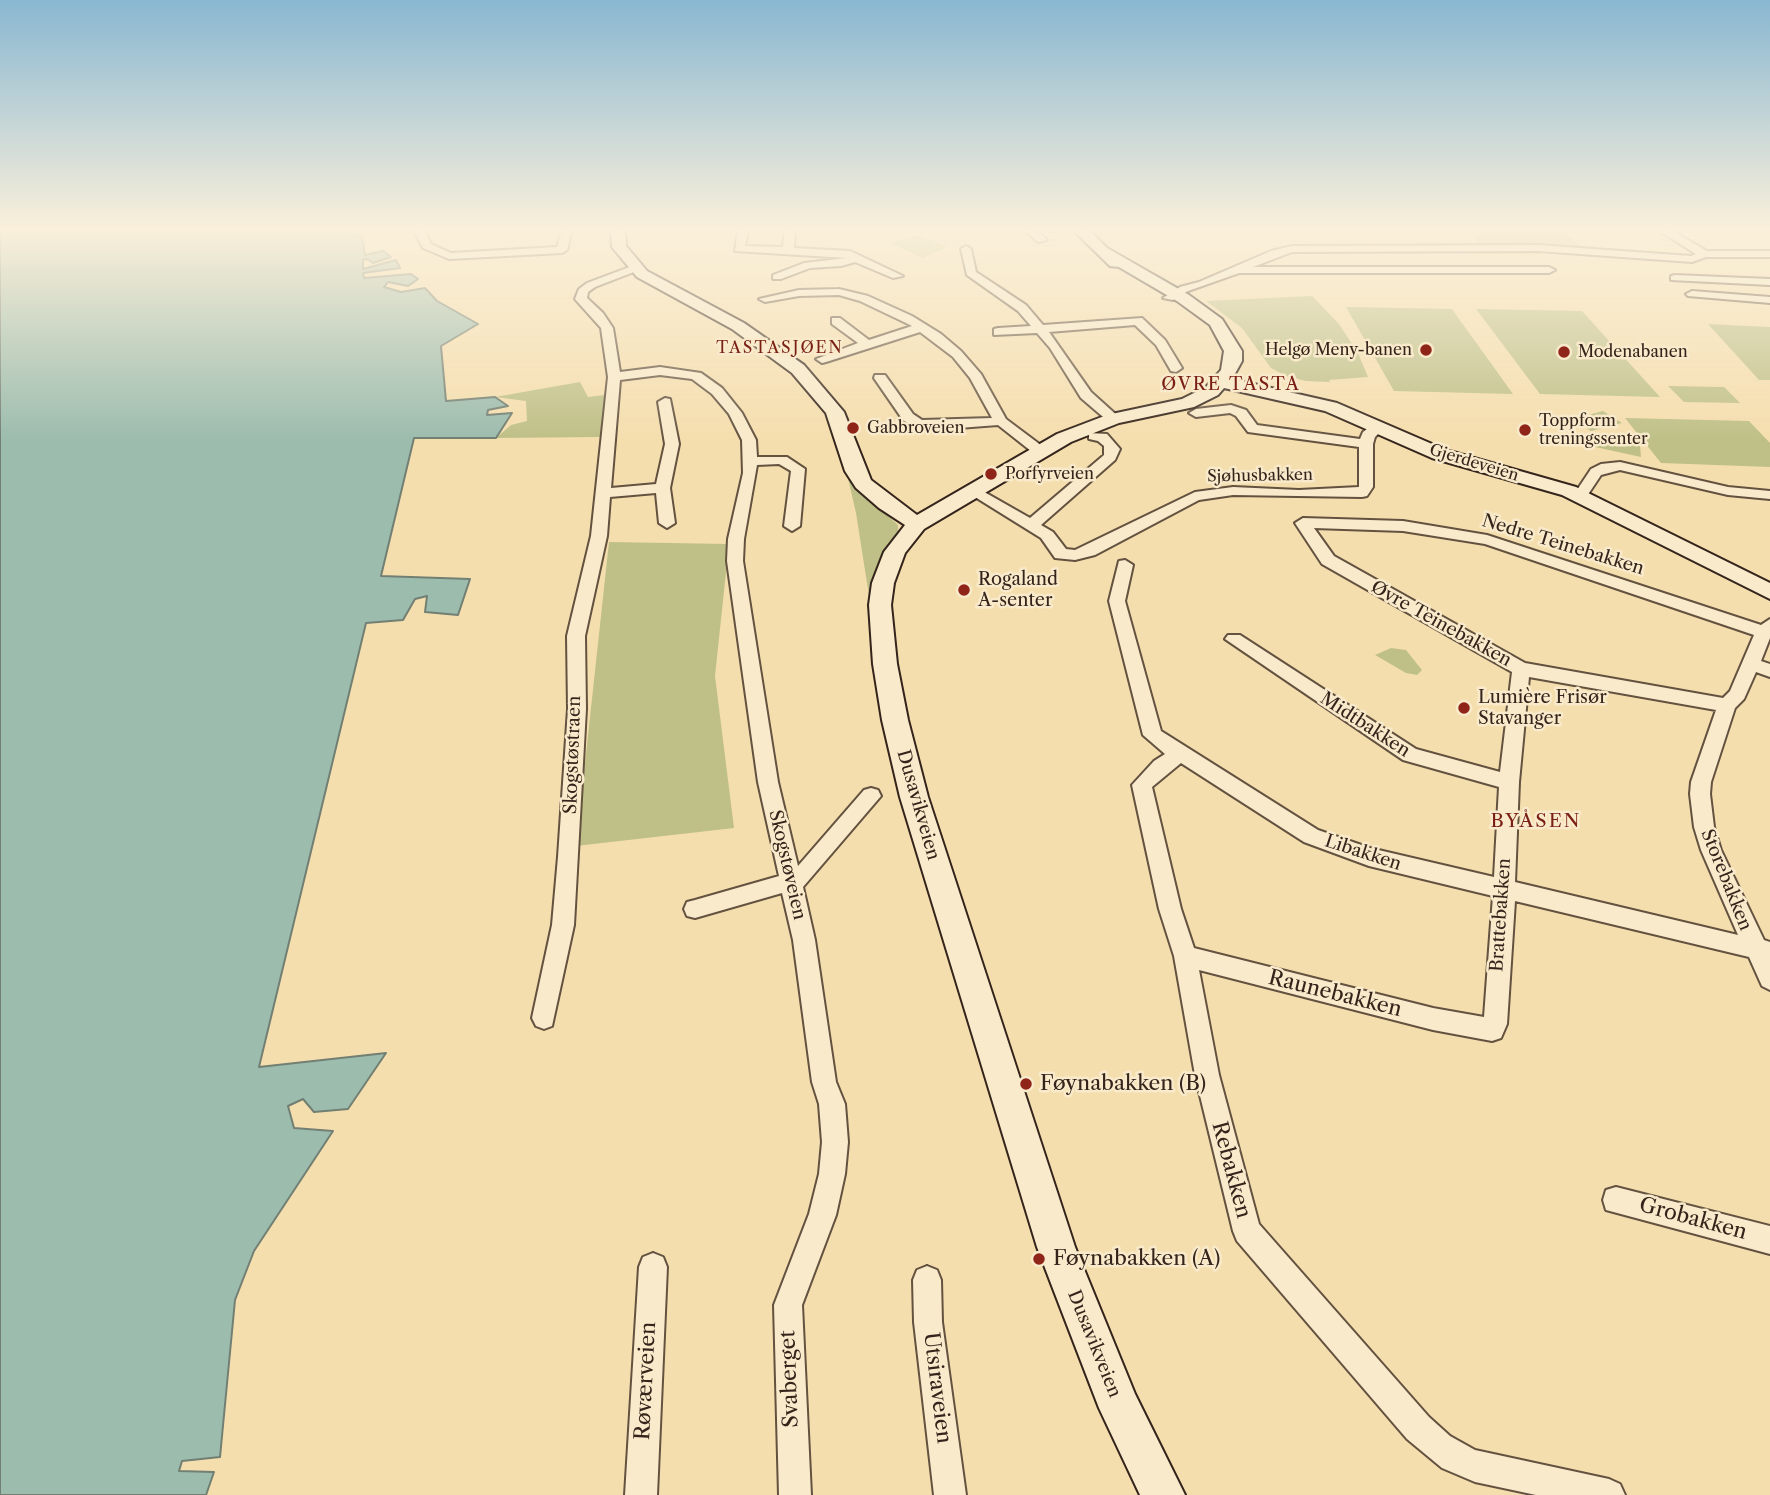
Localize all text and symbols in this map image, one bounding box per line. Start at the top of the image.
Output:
district label: TASTASJØEN [717,338,843,358]
place label: Helgø Meny-banen [1265,340,1412,360]
marker: Helgø Meny-banen [1418,342,1434,358]
place label: Modenabanen [1578,342,1688,362]
marker: Modenabanen [1556,344,1572,360]
district label: ØVRE TASTA [1162,374,1300,396]
place label: Toppform treningssenter [1539,411,1648,449]
place label: Gabbroveien [867,418,965,438]
marker: Gabbroveien [845,420,861,436]
marker: Toppform treningssenter [1517,422,1533,438]
street label: Gjerdeveien [1427,440,1521,486]
place label: Porfyrveien [1005,464,1094,484]
street label: Sjøhusbakken [1207,465,1313,487]
marker: Porfyrveien [983,466,999,482]
street label: Nedre Teinebakken [1479,510,1647,580]
place label: Rogaland A-senter [978,569,1058,612]
street label: Øvre Teinebakken [1367,576,1515,672]
marker: Rogaland A-senter [956,582,972,598]
place label: Lumière Frisør Stavanger [1478,687,1607,730]
street label: Midtbakken [1316,688,1414,762]
street label: Skogstøstraen [560,695,586,815]
marker: Lumière Frisør Stavanger [1456,700,1472,716]
street label: Dusavikveien [892,747,944,863]
street label: Skogstøveien [764,808,810,922]
district label: BYÅSEN [1491,811,1581,833]
street label: Storebakken [1696,826,1756,934]
street label: Libakken [1322,831,1404,875]
street label: Brattebakken [1486,857,1516,973]
street label: Raunebakken [1266,965,1404,1023]
place label: Føynabakken (B) [1040,1071,1206,1097]
marker: Føynabakken (B) [1018,1076,1034,1092]
street label: Rebakken [1206,1119,1256,1221]
street label: Grobakken [1636,1193,1750,1245]
place label: Føynabakken (A) [1053,1246,1220,1272]
marker: Føynabakken (A) [1031,1251,1047,1267]
street label: Dusavikveien [1063,1287,1125,1401]
street label: Røværveien [630,1321,662,1441]
street label: Svaberget [776,1330,804,1428]
street label: Utsiraveien [918,1331,956,1445]

